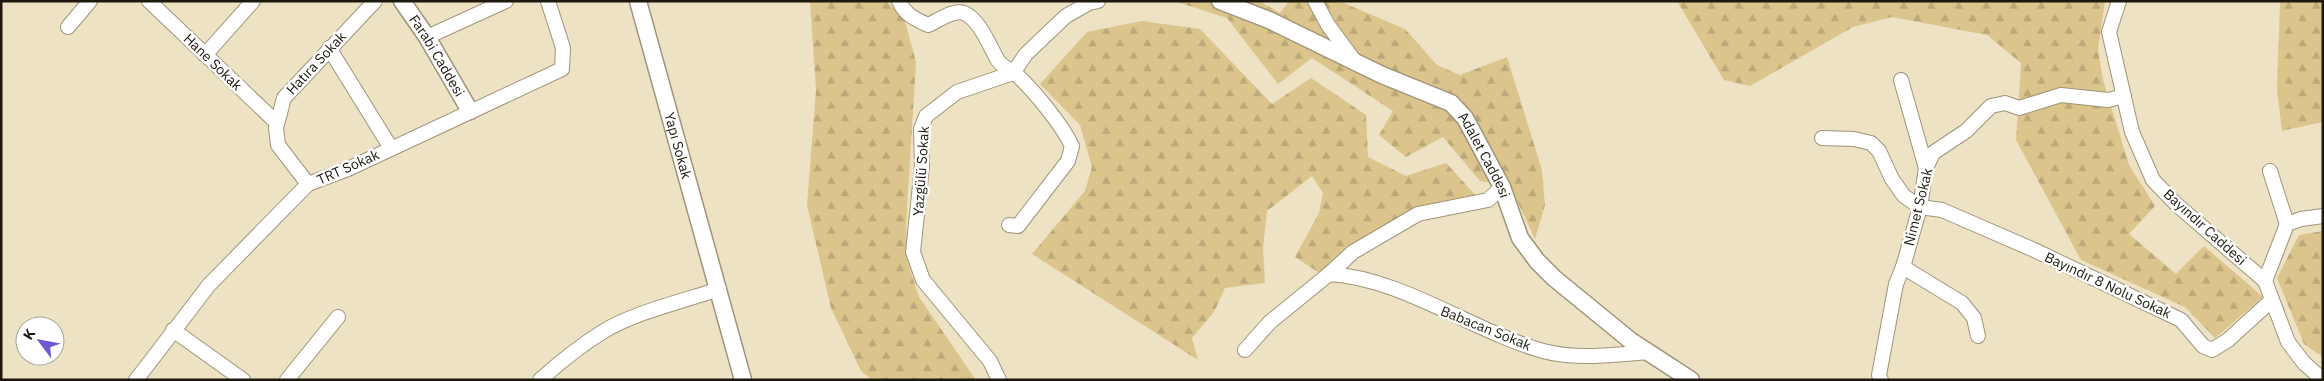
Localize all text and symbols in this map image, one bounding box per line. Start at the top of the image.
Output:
street label: Farabi Caddesi [405,11,469,100]
street label: Hatıra Sokak [282,27,350,98]
street label: Hane Sokak [180,30,246,95]
street label: Adalet Caddesi [1455,108,1514,200]
street label: Yapı Sokak [660,110,696,181]
street label: Yazgülü Sokak [909,125,933,217]
street label: TRT Sokak [314,145,382,189]
street label: Nimet Sokak [1900,166,1937,248]
street label: Bayındır Caddesi [2160,185,2250,269]
street label: Bayındır 8 Nolu Sokak [2042,248,2175,323]
street label: Babacan Sokak [1438,302,1535,355]
north arrow [15,316,65,366]
text: K [19,325,39,343]

